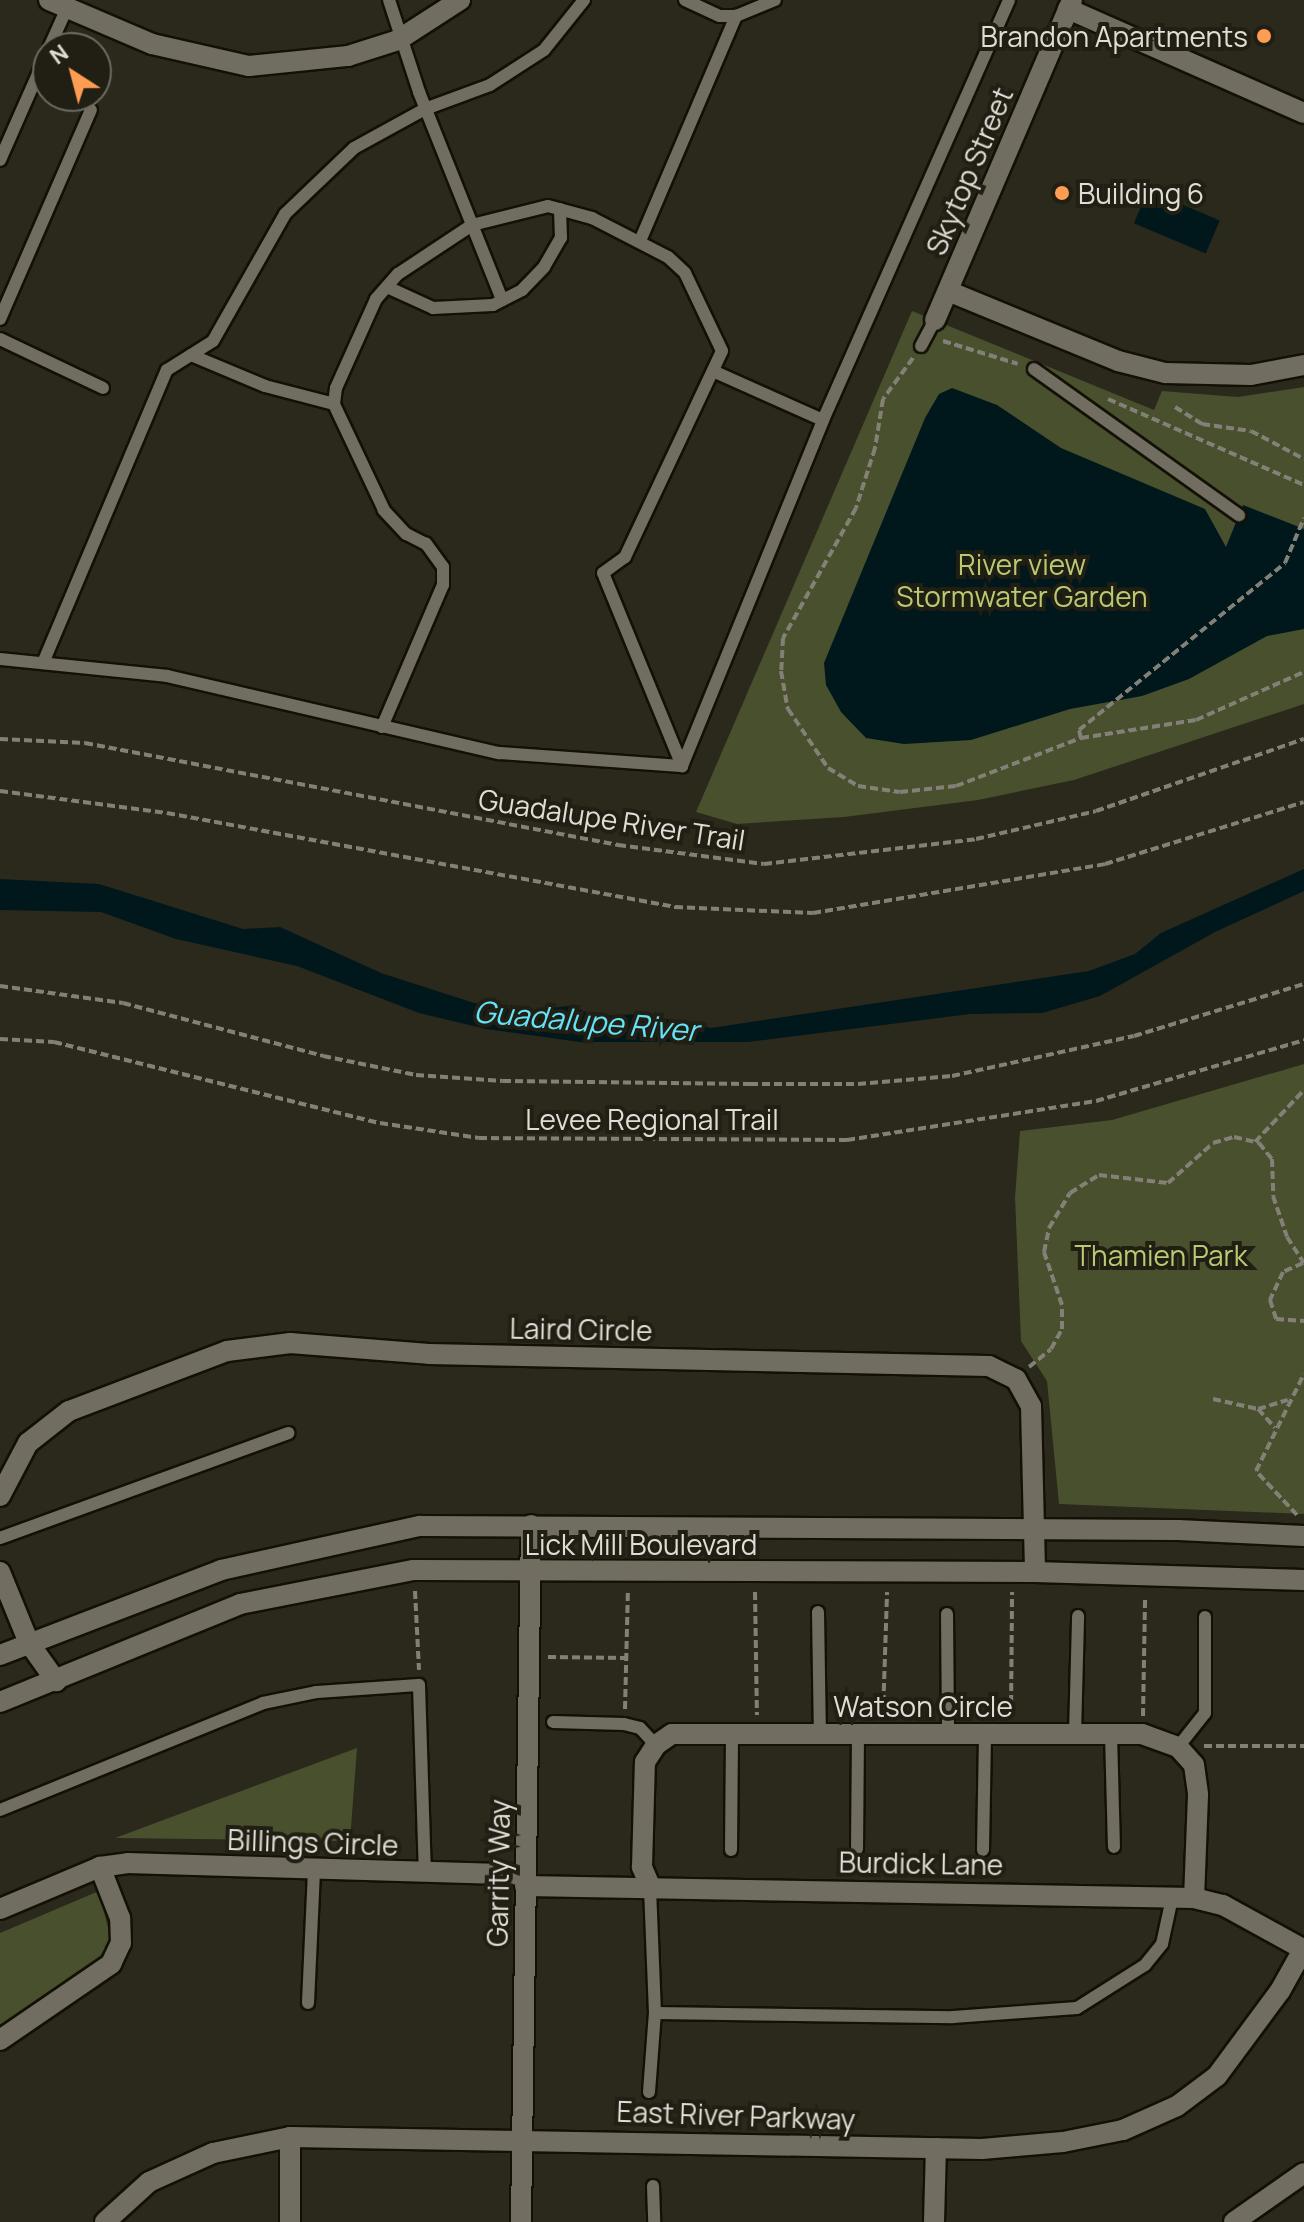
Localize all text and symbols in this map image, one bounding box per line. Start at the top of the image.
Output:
place label: Brandon Apartments [981,19,1248,53]
marker: Brandon Apartments [1255,27,1273,45]
north arrow [32,32,112,112]
text: N [44,37,74,71]
street label: Skytop Street [919,82,1019,260]
place label: Building 6 [1078,176,1204,210]
marker: Building 6 [1053,184,1071,202]
park label: River view Stormwater Garden [896,547,1148,613]
street label: Guadalupe River Trail [476,781,748,857]
water label: Guadalupe River [472,993,700,1049]
street label: Levee Regional Trail [525,1102,779,1136]
park label: Thamien Park [1074,1238,1248,1272]
street label: Laird Circle [509,1311,653,1347]
street label: Lick Mill Boulevard [525,1527,757,1561]
street label: Watson Circle [833,1689,1013,1723]
street label: Garrity Way [480,1799,516,1947]
street label: Billings Circle [227,1822,399,1862]
street label: Burdick Lane [838,1845,1004,1881]
street label: East River Parkway [616,2094,856,2136]

